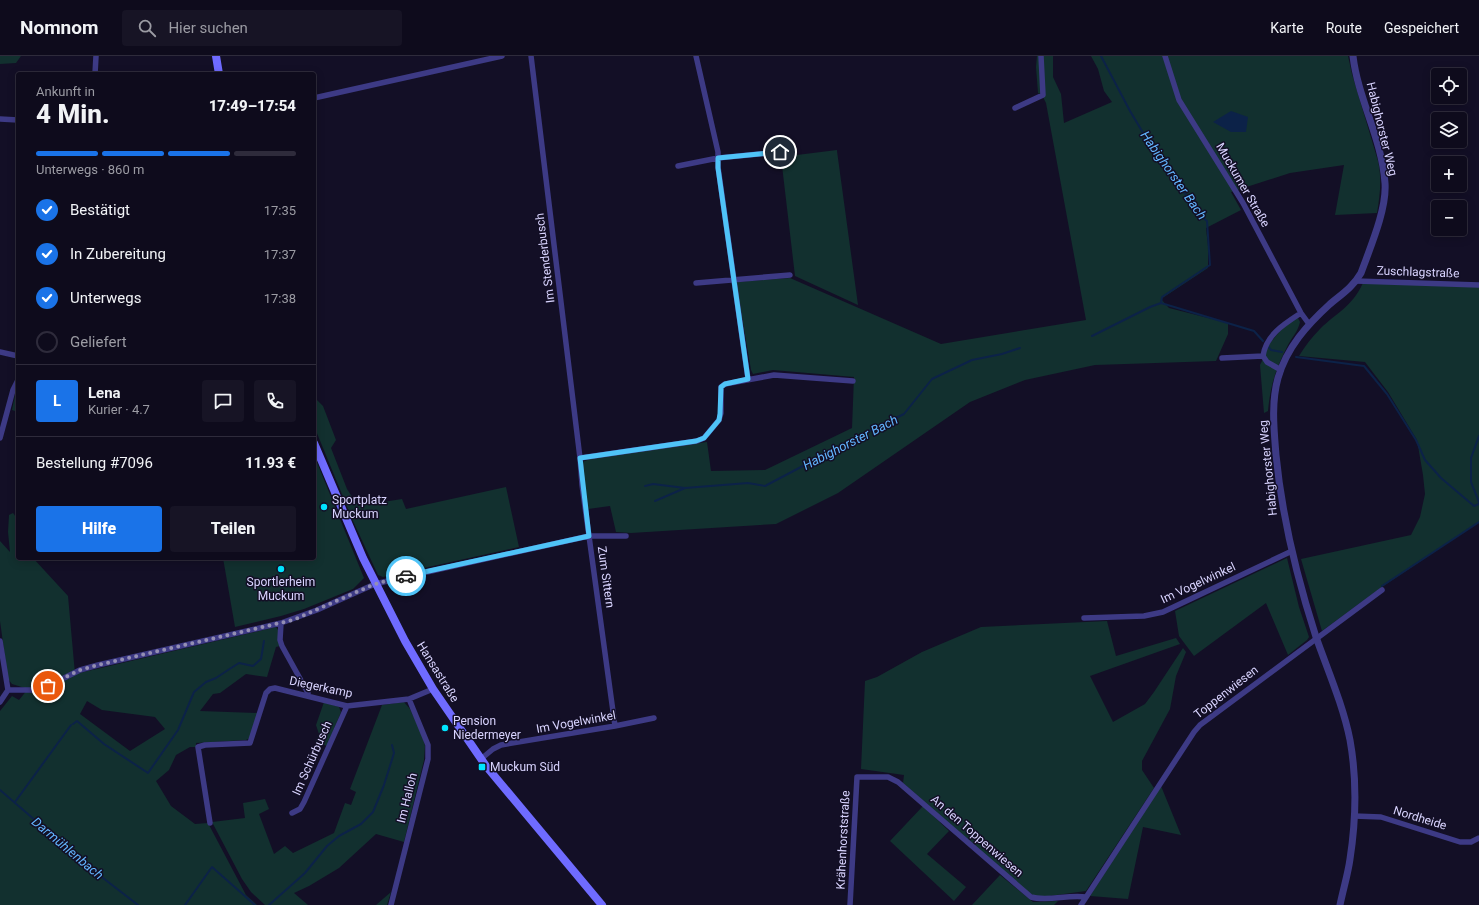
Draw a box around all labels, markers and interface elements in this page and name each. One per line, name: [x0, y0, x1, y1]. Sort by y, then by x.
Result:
search box: [122, 10, 402, 46]
text: Nomnom: [20, 16, 98, 39]
icon: search: [136, 17, 158, 39]
text: Hier suchen: [168, 19, 248, 37]
text: Karte: [1270, 20, 1304, 36]
text: Route: [1326, 20, 1362, 36]
text: Gespeichert: [1384, 20, 1459, 36]
map controls: [1431, 68, 1467, 236]
button: locate: [1431, 68, 1467, 104]
street label: Habighorster Weg: [1364, 81, 1400, 177]
text: Ankunft in: [36, 84, 95, 99]
text: 17:49–17:54: [209, 97, 296, 115]
text: 4 Min.: [36, 99, 110, 129]
button: layers: [1431, 112, 1467, 148]
water label: Habighorster Bach: [1137, 128, 1210, 222]
pin: [763, 135, 797, 169]
street label: Muckumer Straße: [1213, 140, 1273, 230]
icon: home: [769, 141, 791, 163]
button: +: [1431, 156, 1467, 192]
text: Unterwegs · 860 m: [36, 162, 144, 177]
icon: check: [36, 199, 58, 221]
button: −: [1431, 200, 1467, 236]
text: Bestätigt: [70, 201, 130, 219]
text: 17:35: [264, 203, 296, 218]
street label: Im Stenderbusch: [533, 212, 557, 304]
icon: check: [36, 243, 58, 265]
text: In Zubereitung: [70, 245, 166, 263]
text: 17:37: [264, 247, 296, 262]
street label: Zuschlagstraße: [1376, 264, 1460, 280]
icon: check: [36, 287, 58, 309]
text: Unterwegs: [70, 289, 141, 307]
text: 17:38: [264, 291, 296, 306]
text: Geliefert: [70, 333, 127, 351]
button: chat: [202, 380, 244, 422]
button: phone: [254, 380, 296, 422]
text: Lena: [88, 384, 121, 402]
text: L: [53, 392, 61, 410]
text: Kurier · 4.7: [88, 402, 150, 417]
water label: Habighorster Bach: [800, 412, 900, 473]
street label: Habighorster Weg: [1256, 419, 1280, 517]
text: Bestellung #7096: [36, 454, 153, 472]
text: 11.93 €: [245, 454, 296, 472]
place label: Sportplatz Muckum: [332, 493, 387, 521]
marker: Sportplatz Muckum: [319, 502, 329, 512]
button: Hilfe: [36, 506, 162, 552]
button: Teilen: [170, 506, 296, 552]
street label: Zum Sittern: [595, 545, 617, 609]
courier: [386, 556, 426, 596]
street label: Im Vogelwinkel: [1158, 560, 1238, 606]
marker: Sportlerheim Muckum: [276, 564, 286, 574]
icon: car: [395, 565, 417, 587]
place label: Sportlerheim Muckum: [247, 575, 315, 603]
street label: Hansastraße: [414, 639, 462, 705]
street label: Toppenwiesen: [1191, 663, 1261, 721]
pin: [31, 669, 65, 703]
street label: Diegerkamp: [288, 673, 354, 701]
icon: bag: [37, 675, 59, 697]
street label: Im Vogelwinkel: [535, 708, 617, 736]
place label: Pension Niedermeyer: [453, 714, 521, 742]
street label: Im Schürbusch: [289, 719, 335, 797]
marker: Pension Niedermeyer: [440, 723, 450, 733]
place label: Muckum Süd: [490, 760, 560, 774]
marker: Muckum Süd: [477, 762, 487, 772]
street label: Im Halloh: [394, 771, 420, 825]
street label: Krähenhorststraße: [833, 790, 853, 890]
street label: An den Toppenwiesen: [928, 792, 1026, 880]
street label: Nordheide: [1392, 803, 1448, 833]
water label: Darmühlenbach: [29, 814, 106, 883]

